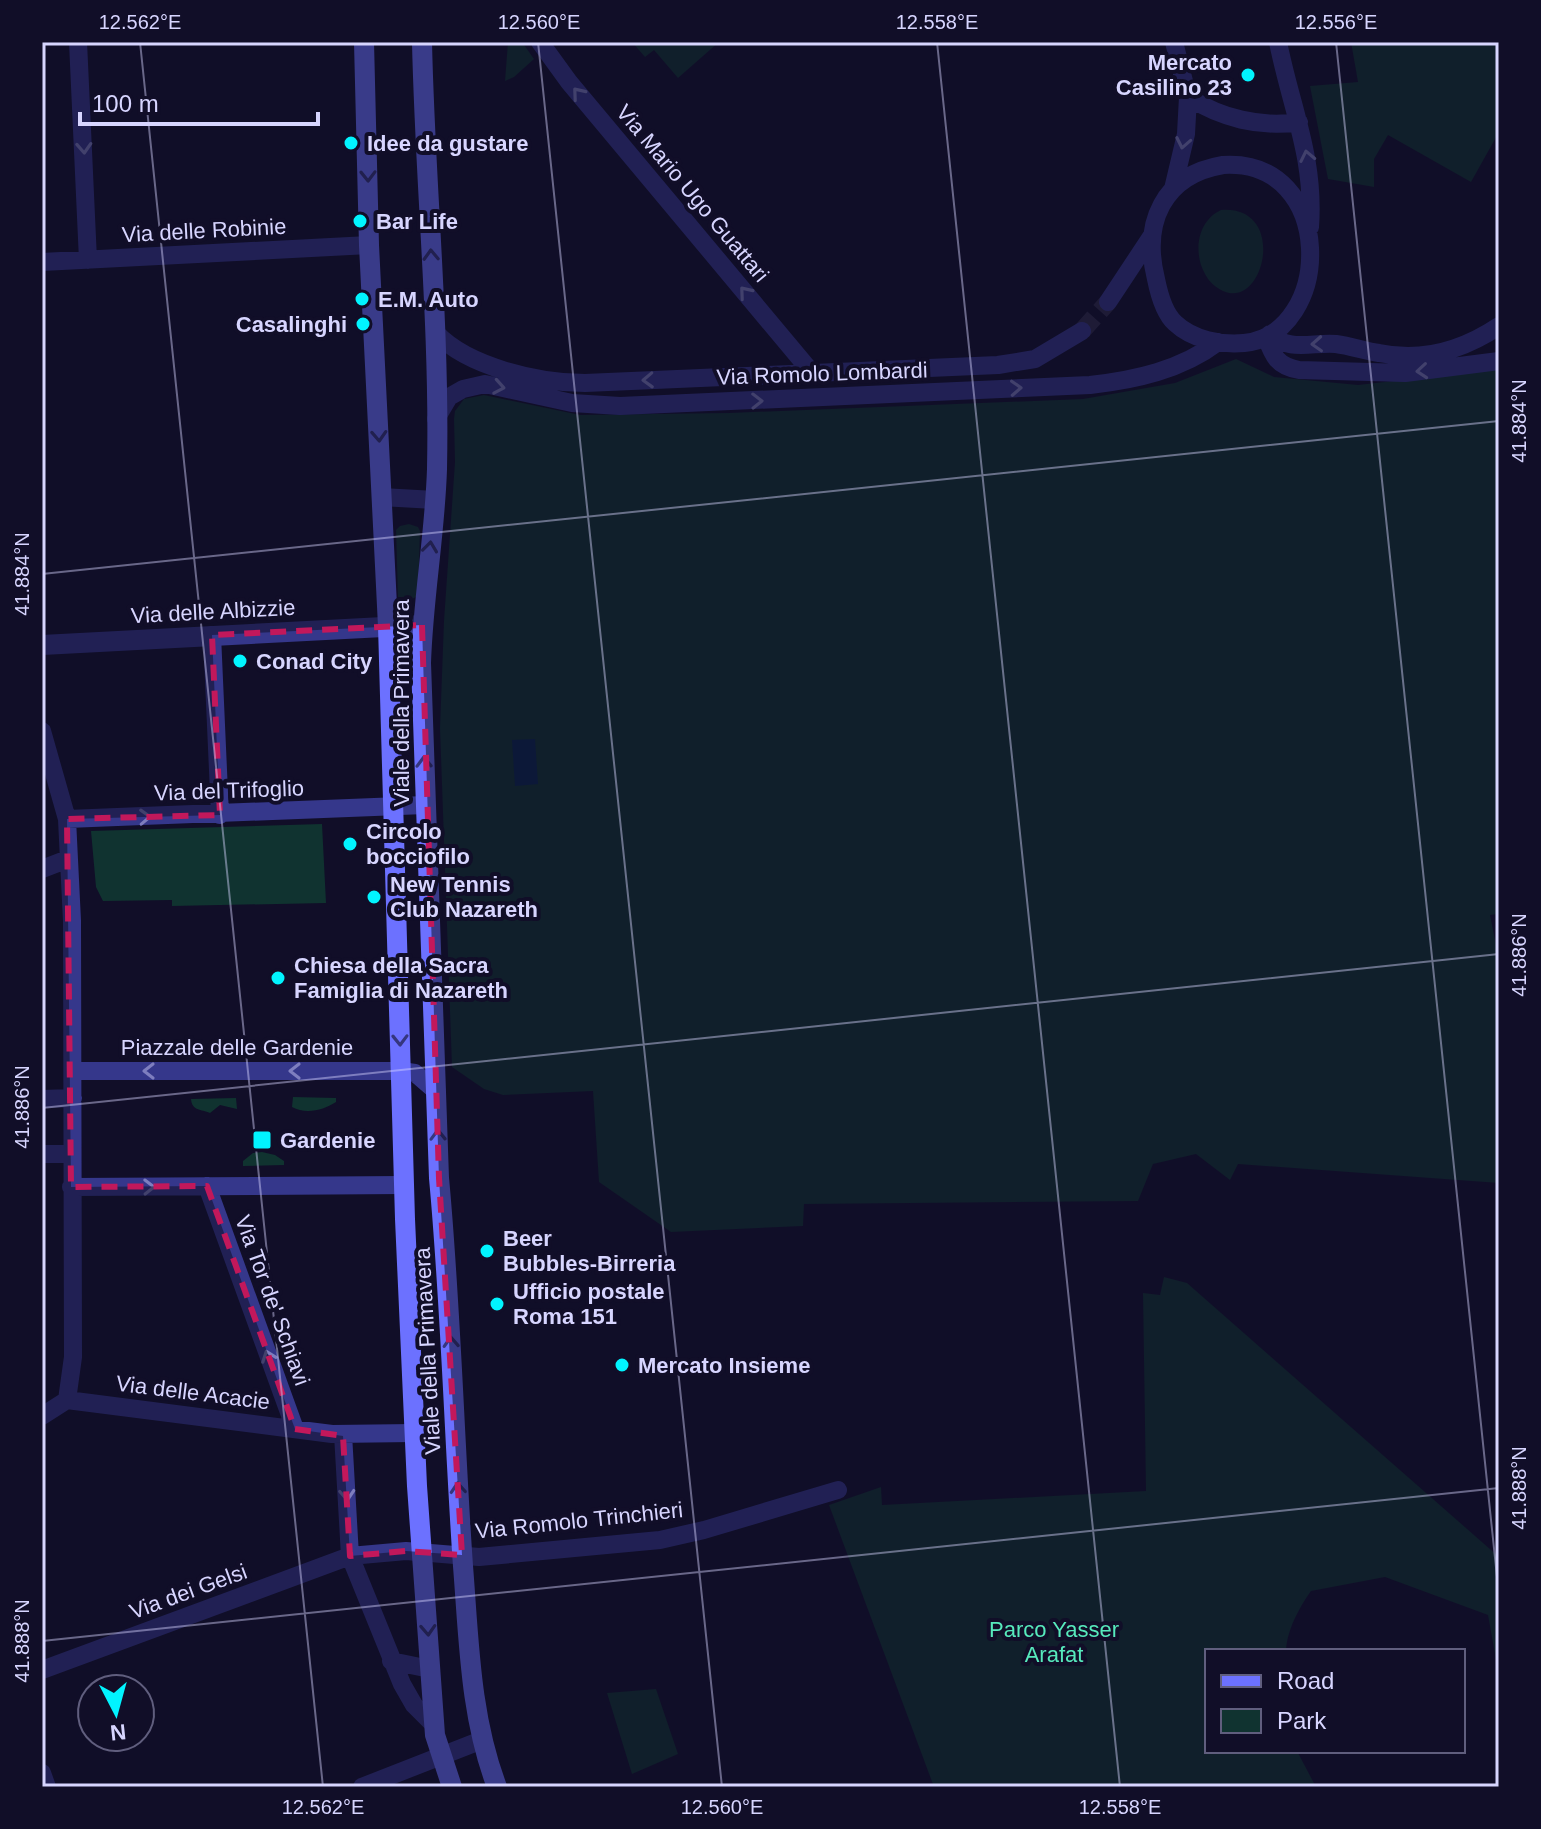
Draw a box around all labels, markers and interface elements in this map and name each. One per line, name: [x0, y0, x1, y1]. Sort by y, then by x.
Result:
text: 12.562°E: [99, 11, 181, 33]
text: 12.560°E: [498, 11, 580, 33]
text: 12.558°E: [896, 11, 978, 33]
text: 12.556°E: [1295, 11, 1377, 33]
place label: Mercato Casilino 23: [1116, 50, 1232, 100]
marker: Mercato Casilino 23: [1239, 66, 1257, 84]
scale bar: [80, 76, 318, 126]
one-way arrow: [573, 88, 588, 102]
text: 100 m: [92, 90, 159, 117]
street label: Via Mario Ugo Guattari: [611, 100, 774, 287]
place label: Idee da gustare: [367, 131, 528, 156]
marker: Idee da gustare: [342, 134, 360, 152]
one-way arrow: [1176, 137, 1193, 150]
one-way arrow: [75, 142, 92, 155]
one-way arrow: [1299, 149, 1316, 163]
one-way arrow: [359, 170, 376, 183]
place label: Bar Life: [376, 209, 458, 234]
marker: Bar Life: [351, 212, 369, 230]
street label: Via delle Robinie: [121, 214, 287, 247]
one-way arrow: [423, 248, 440, 261]
place label: E.M. Auto: [378, 287, 479, 312]
one-way arrow: [740, 287, 755, 302]
marker: E.M. Auto: [353, 290, 371, 308]
place label: Casalinghi: [236, 312, 347, 337]
marker: Casalinghi: [354, 315, 372, 333]
one-way arrow: [1310, 336, 1323, 353]
street label: Via Romolo Lombardi: [716, 357, 928, 390]
one-way arrow: [1415, 362, 1428, 379]
one-way arrow: [641, 372, 654, 389]
one-way arrow: [492, 377, 505, 394]
text: 41.884°N: [1508, 379, 1530, 463]
one-way arrow: [1010, 380, 1023, 397]
one-way arrow: [751, 392, 764, 409]
one-way arrow: [370, 430, 387, 443]
text: 41.884°N: [11, 532, 33, 616]
one-way arrow: [421, 540, 438, 554]
street label: Via delle Albizzie: [130, 595, 296, 628]
street label: Viale della Primavera: [389, 599, 414, 807]
place label: Conad City: [256, 649, 373, 674]
marker: Conad City: [231, 652, 249, 670]
one-way arrow: [415, 755, 432, 768]
street label: Via del Trifoglio: [154, 775, 304, 806]
one-way arrow: [139, 809, 152, 826]
place label: Circolo bocciofilo: [366, 819, 470, 869]
marker: Circolo bocciofilo: [341, 835, 359, 853]
place label: New Tennis Club Nazareth: [390, 872, 538, 922]
marker: New Tennis Club Nazareth: [365, 888, 383, 906]
text: 41.886°N: [1508, 913, 1530, 997]
place label: Chiesa della Sacra Famiglia di Nazareth: [294, 953, 508, 1003]
marker: Chiesa della Sacra Famiglia di Nazareth: [269, 969, 287, 987]
one-way arrow: [392, 1034, 409, 1047]
street label: Piazzale delle Gardenie: [121, 1035, 353, 1060]
one-way arrow: [142, 1062, 155, 1079]
one-way arrow: [288, 1062, 301, 1080]
text: 41.886°N: [11, 1065, 33, 1149]
place label: Gardenie: [280, 1128, 375, 1153]
one-way arrow: [429, 1128, 446, 1141]
marker: Gardenie: [251, 1129, 273, 1151]
one-way arrow: [143, 1178, 156, 1196]
street label: Via Tor de' Schiavi: [230, 1212, 315, 1389]
place label: Beer Bubbles-Birreria: [503, 1226, 676, 1276]
marker: Beer Bubbles-Birreria: [478, 1242, 496, 1260]
street label: Viale della Primavera: [410, 1246, 445, 1455]
place label: Ufficio postale Roma 151: [513, 1279, 665, 1329]
marker: Ufficio postale Roma 151: [488, 1295, 506, 1313]
one-way arrow: [442, 1335, 459, 1348]
one-way arrow: [261, 1349, 278, 1363]
place label: Mercato Insieme: [638, 1353, 810, 1378]
marker: Mercato Insieme: [613, 1356, 631, 1374]
street label: Via delle Acacie: [115, 1371, 271, 1414]
text: 41.888°N: [1508, 1446, 1530, 1530]
one-way arrow: [449, 1481, 466, 1494]
one-way arrow: [338, 1489, 355, 1502]
street label: Via Romolo Trinchieri: [474, 1497, 684, 1544]
street label: Via dei Gelsi: [126, 1559, 250, 1624]
text: 41.888°N: [11, 1599, 33, 1683]
park label: Parco Yasser Arafat: [989, 1617, 1119, 1667]
one-way arrow: [419, 1624, 436, 1637]
legend: [1205, 1649, 1465, 1753]
text: Road: [1277, 1667, 1334, 1694]
north arrow: [76, 1673, 156, 1753]
text: Park: [1277, 1707, 1327, 1734]
text: N: [109, 1719, 127, 1746]
text: 12.562°E: [282, 1796, 364, 1818]
text: 12.560°E: [681, 1796, 763, 1818]
text: 12.558°E: [1079, 1796, 1161, 1818]

